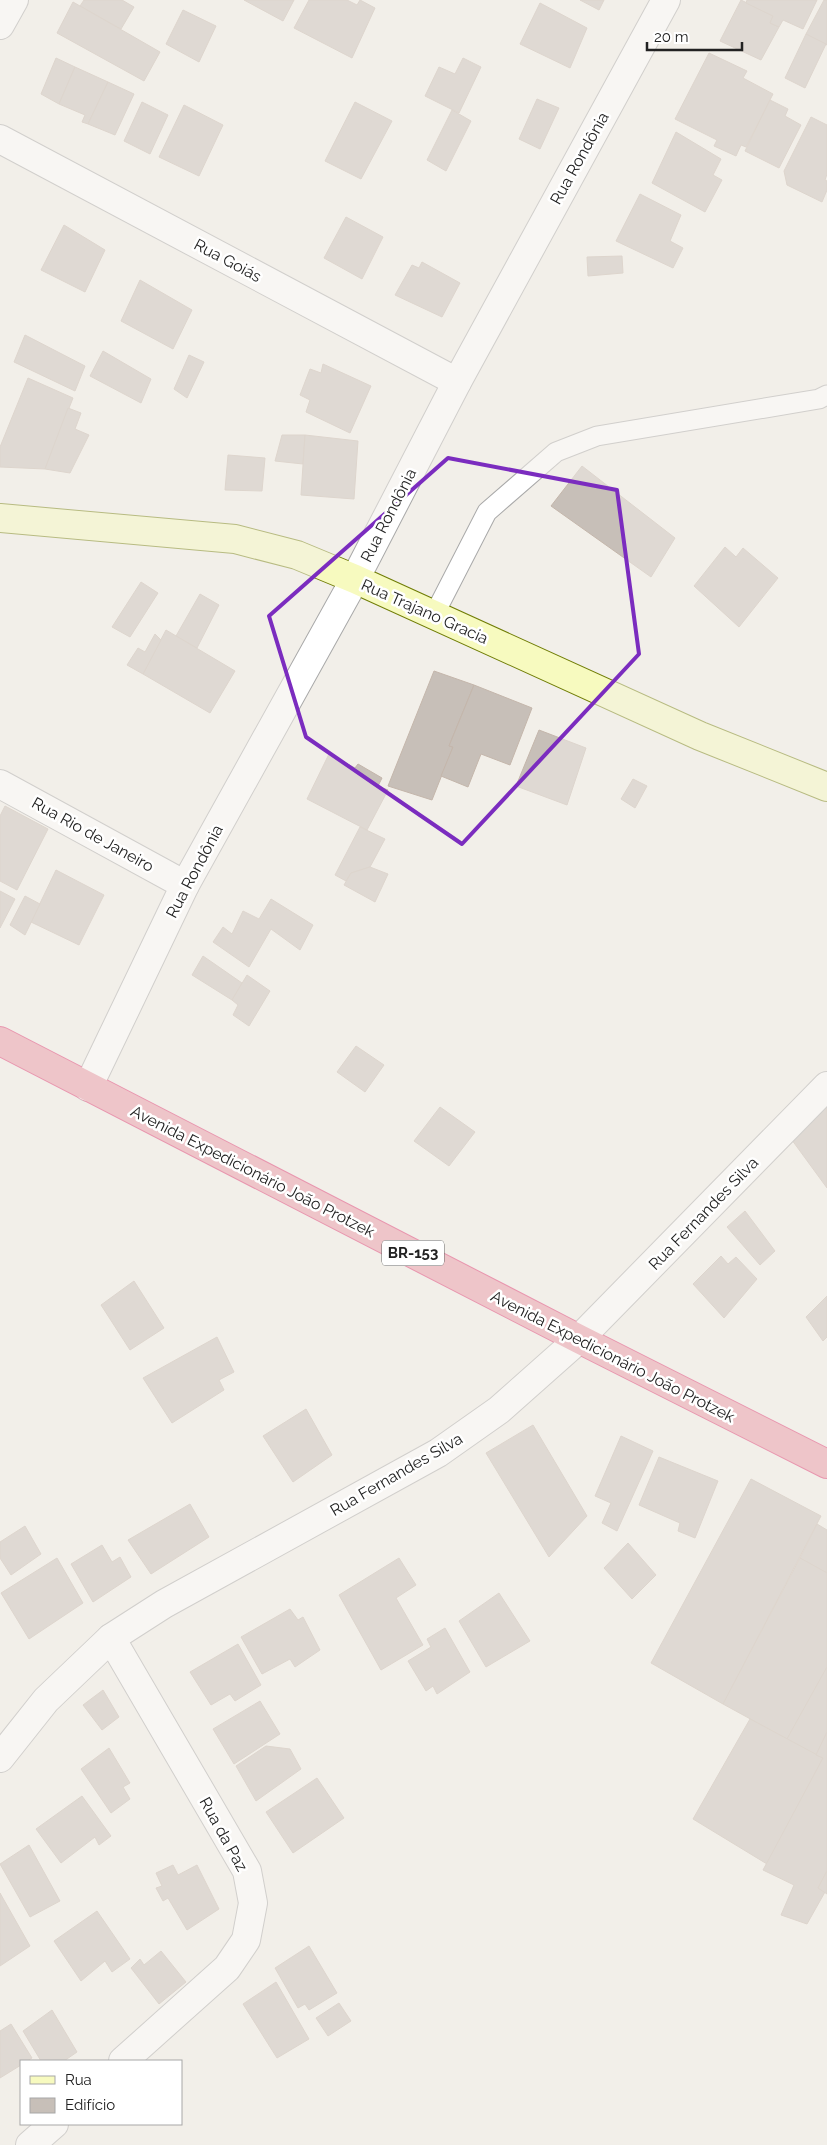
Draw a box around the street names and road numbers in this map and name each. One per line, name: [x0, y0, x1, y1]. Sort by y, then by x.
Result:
street label: Rua Rondônia: [546, 109, 613, 208]
street label: Rua Goiás: [191, 235, 265, 286]
street label: Rua Rondônia: [357, 465, 420, 565]
street label: Rua Trajano Gracia: [358, 575, 491, 648]
street label: Rua Rio de Janeiro: [28, 793, 157, 876]
street label: Rua Rondônia: [162, 821, 227, 921]
street label: Avenida Expedicionário João Protzek: [128, 1101, 378, 1242]
street label: Rua Fernandes Silva: [645, 1153, 762, 1274]
road number: BR-153: [382, 1240, 444, 1266]
street label: Avenida Expedicionário João Protzek: [488, 1286, 738, 1427]
street label: Rua Fernandes Silva: [327, 1429, 466, 1520]
street label: Rua da Paz: [195, 1794, 252, 1875]

